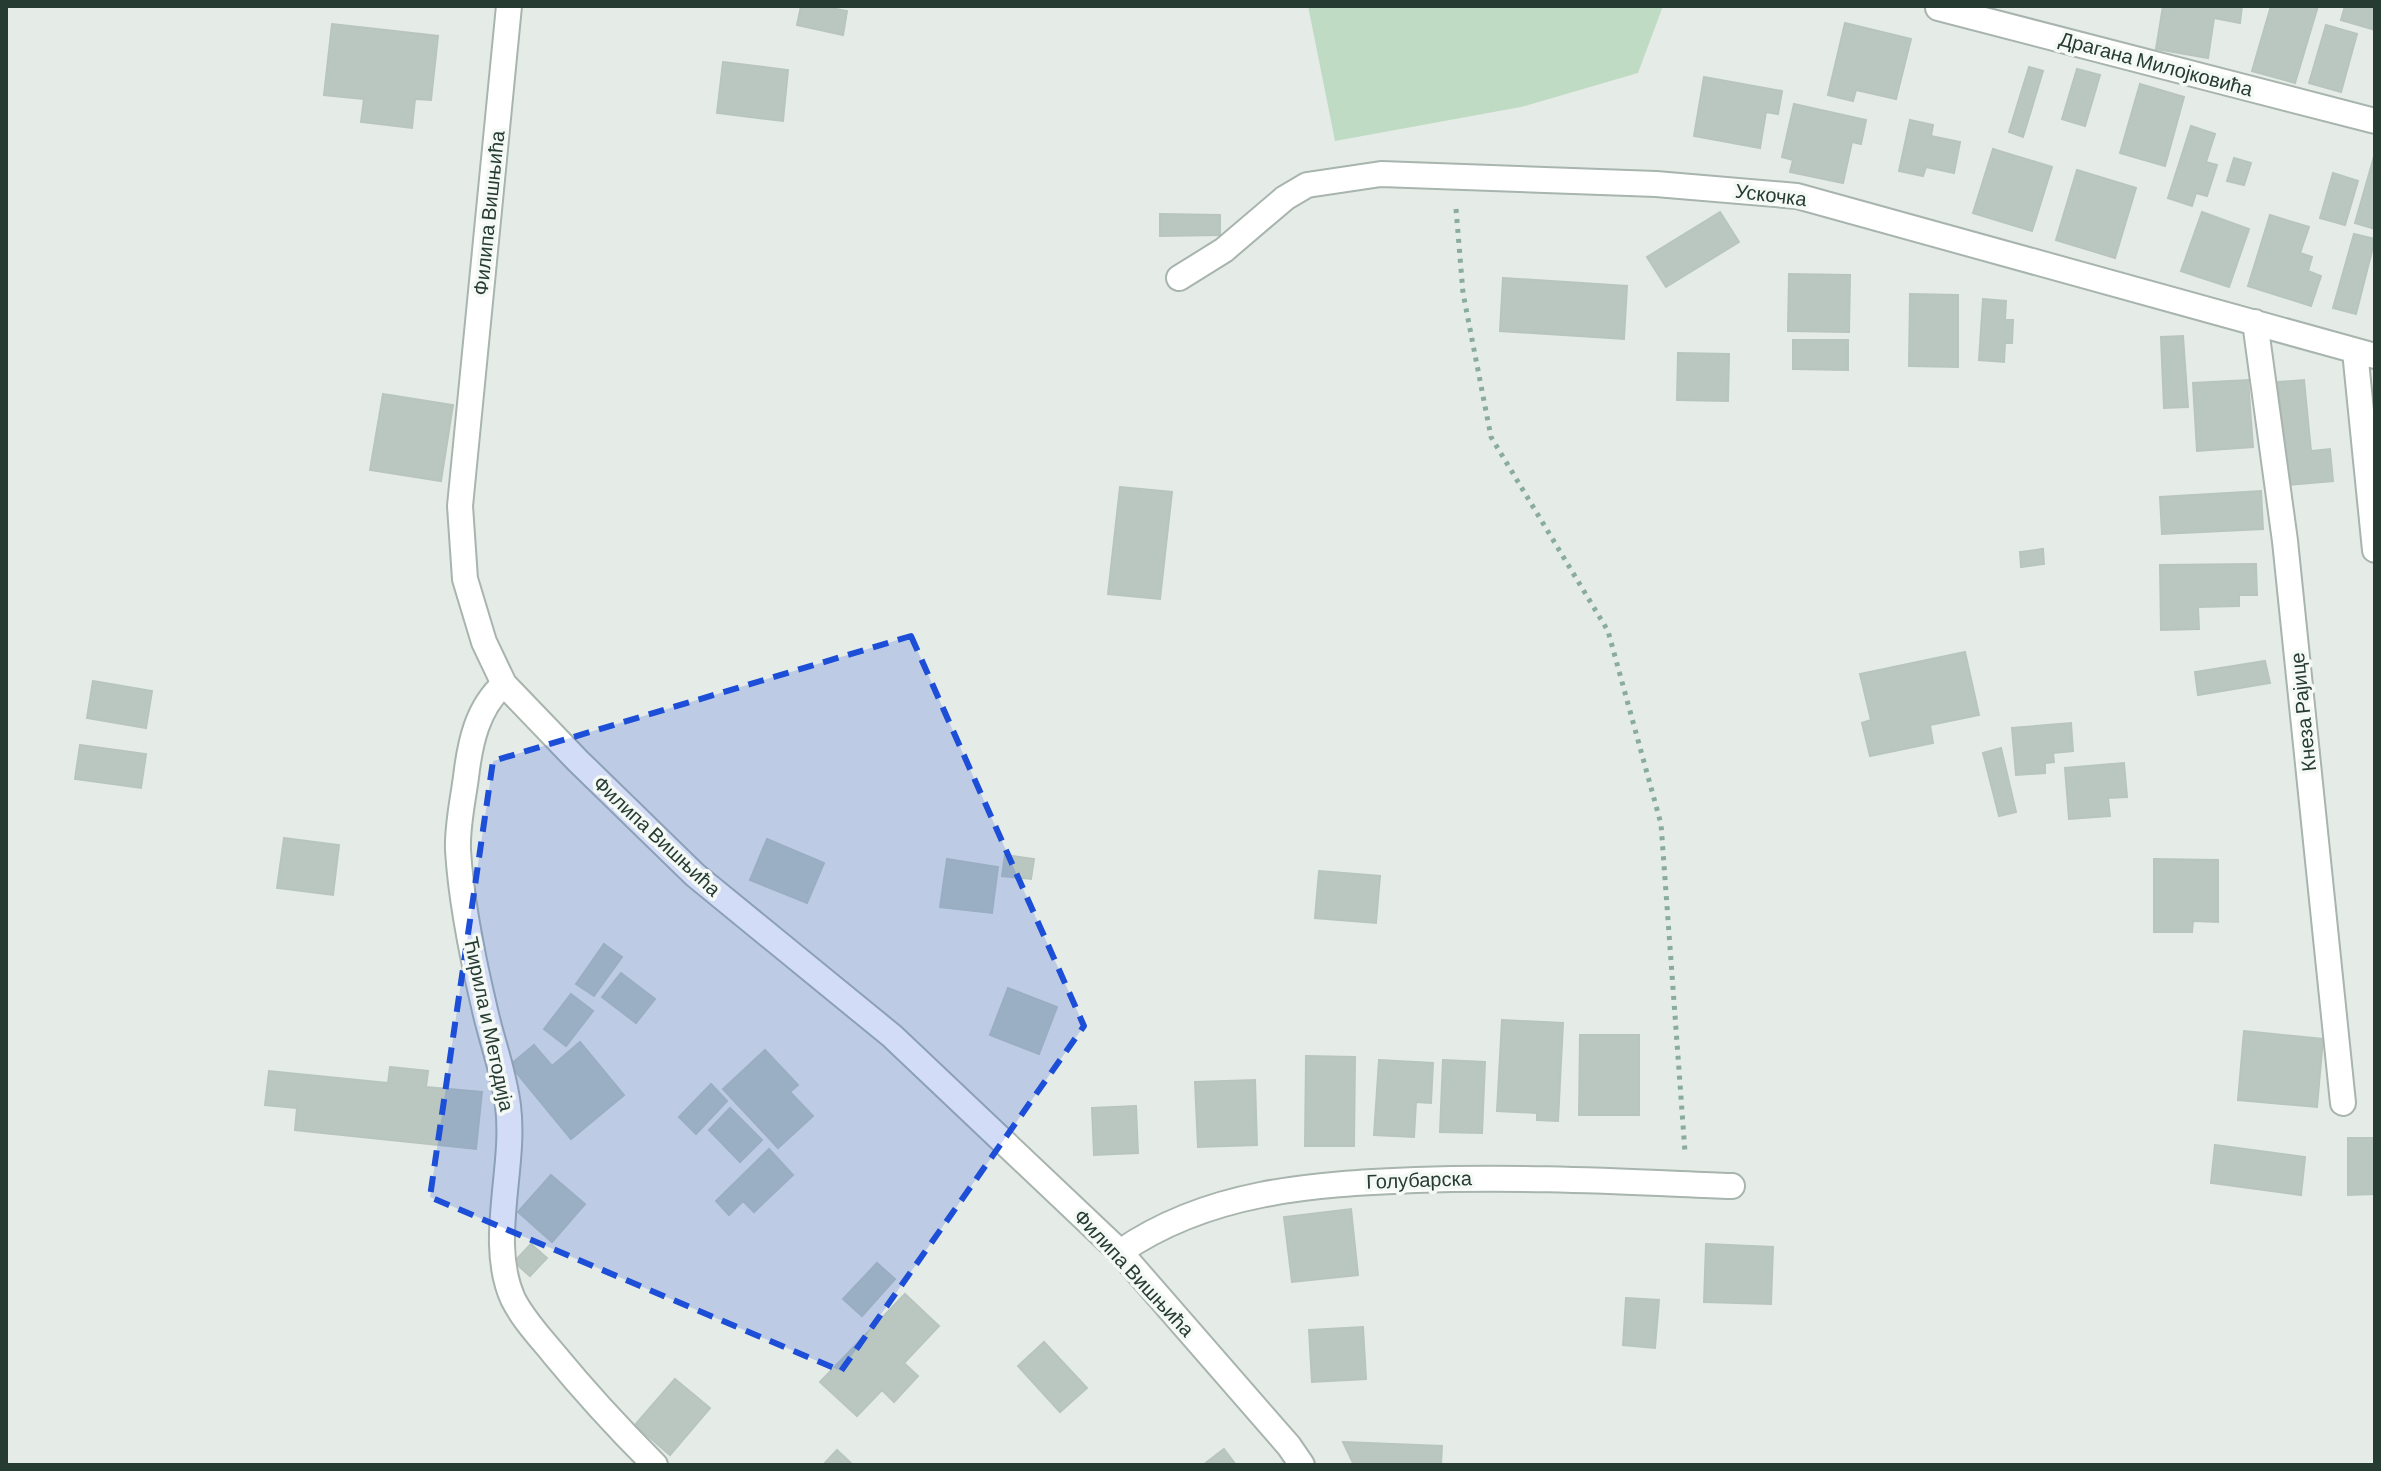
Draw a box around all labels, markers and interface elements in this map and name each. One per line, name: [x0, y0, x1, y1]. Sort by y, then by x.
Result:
street label: Драгана Милојковића: [2057, 26, 2256, 101]
street label: Филипа Вишњића: [467, 129, 509, 296]
street label: Ускочка: [1734, 178, 1809, 210]
street label: Кнеза Рајице: [2284, 651, 2320, 773]
street label: Филипа Вишњића: [589, 770, 727, 901]
street label: Ћирила и Методија: [460, 934, 520, 1114]
street label: Голубарска: [1366, 1165, 1473, 1193]
street label: Филипа Вишњића: [1070, 1204, 1201, 1342]

